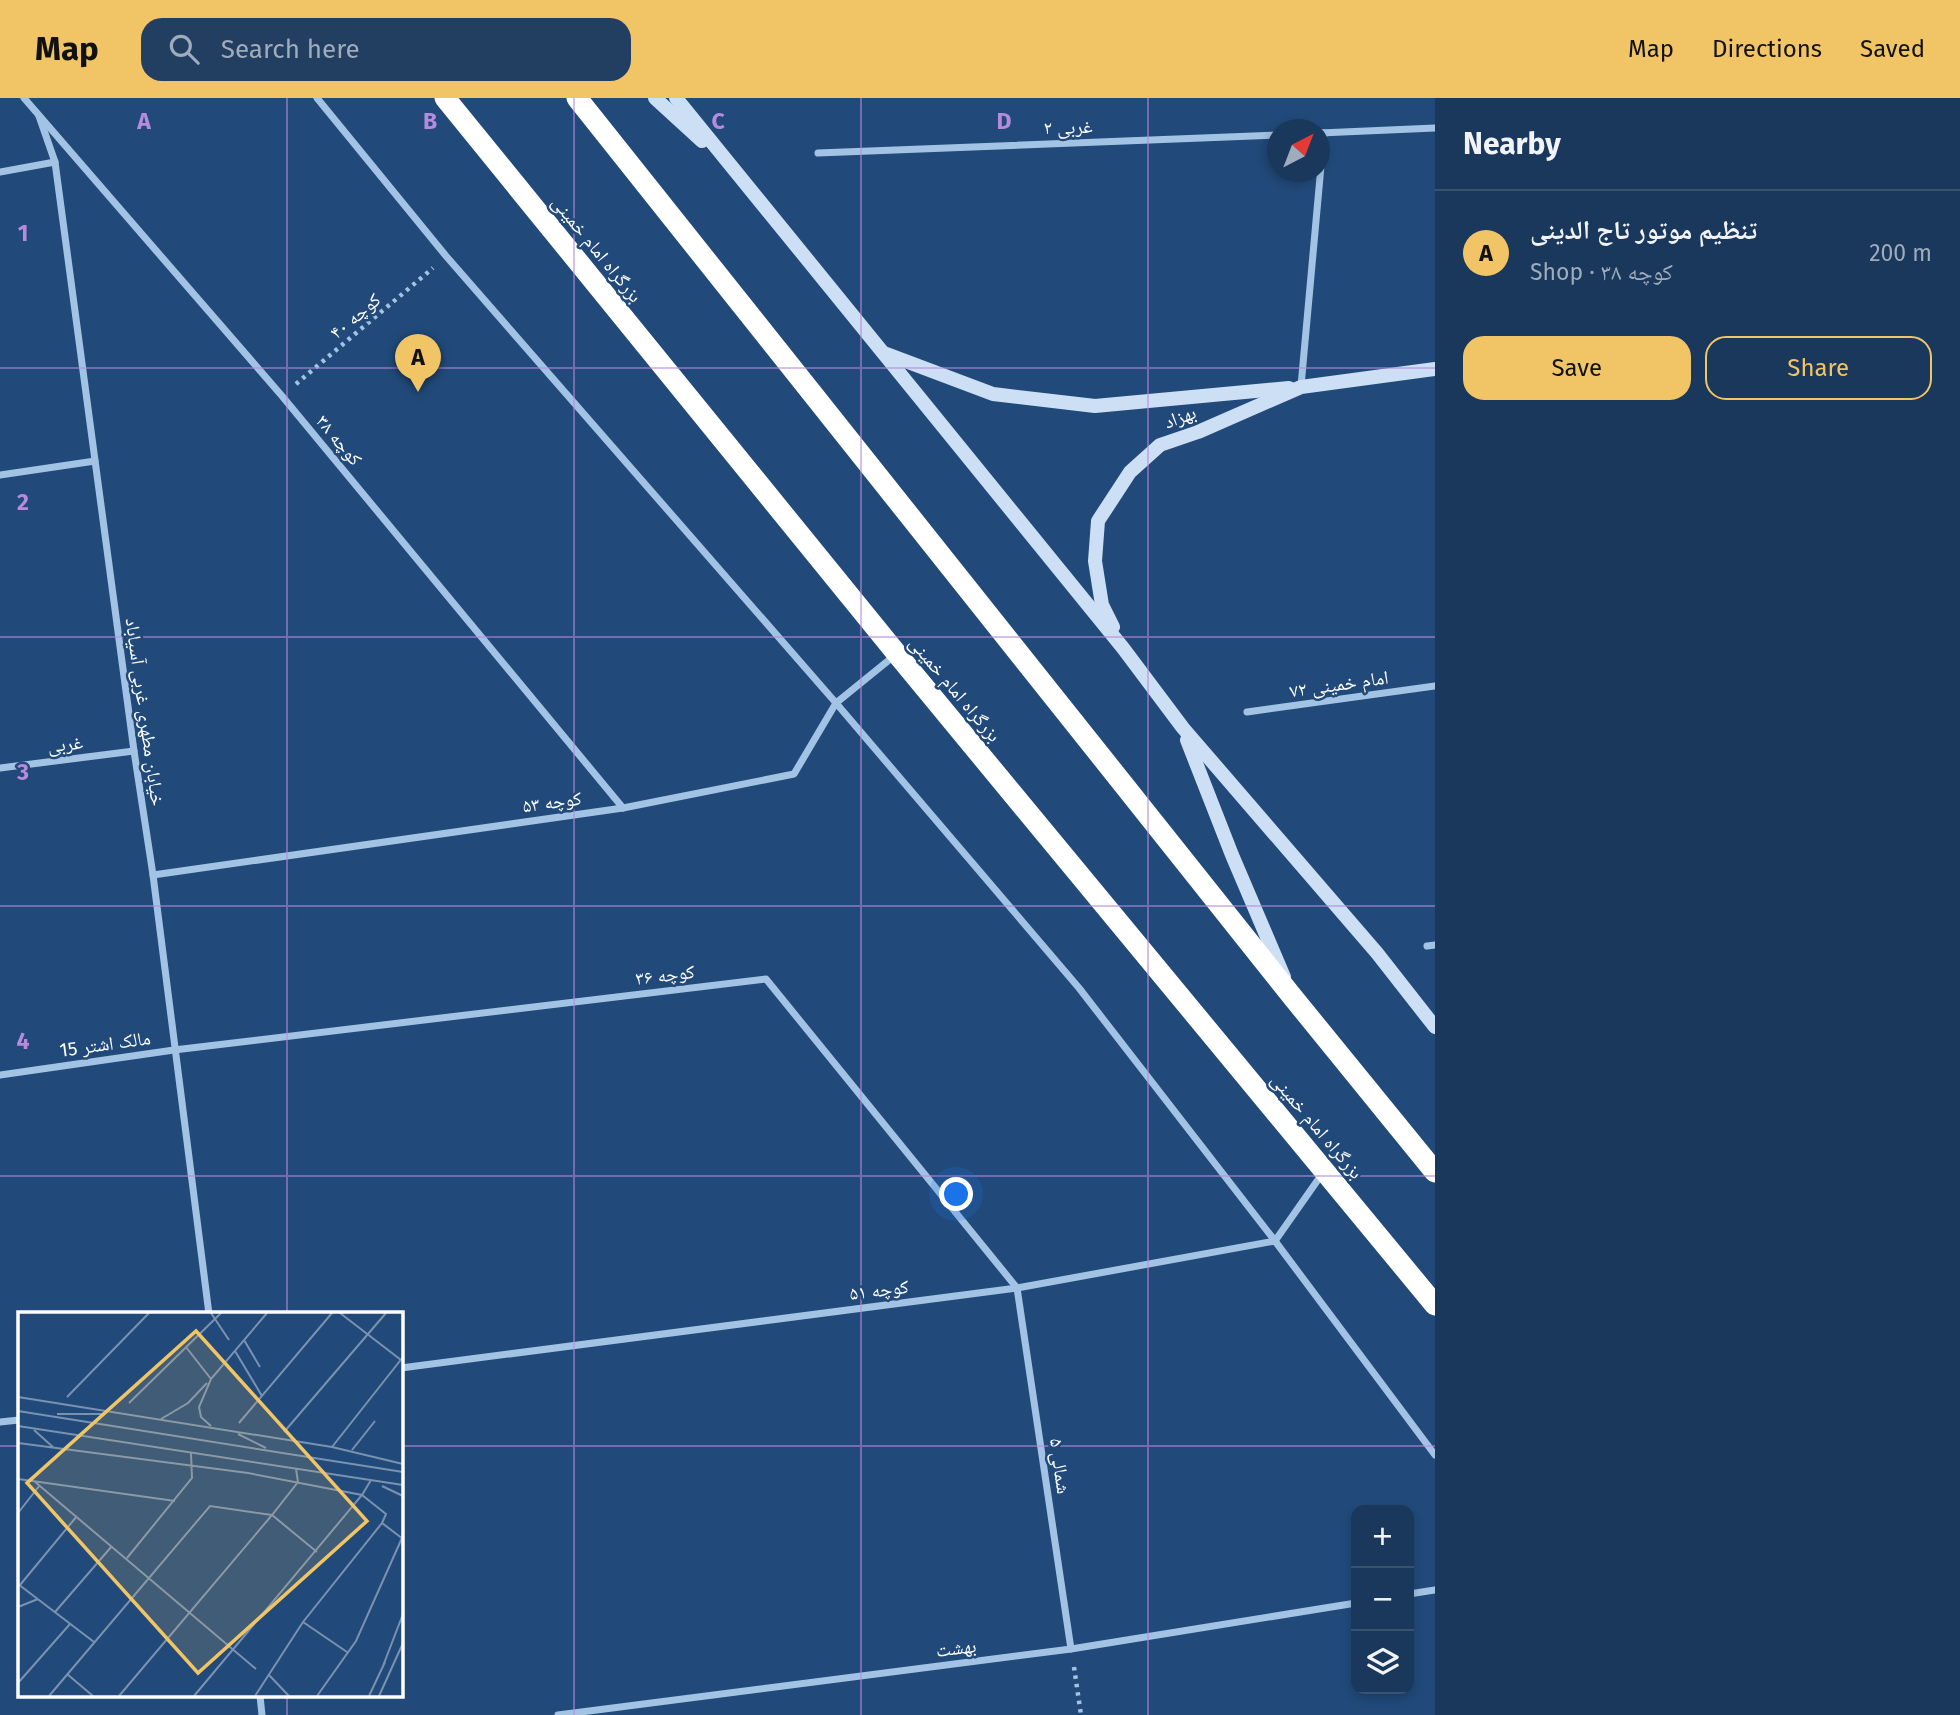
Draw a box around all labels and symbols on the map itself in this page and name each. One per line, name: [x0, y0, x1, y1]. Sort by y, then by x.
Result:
text: A: [136, 107, 151, 135]
text: B: [423, 107, 437, 135]
text: C: [711, 107, 725, 135]
text: D: [997, 107, 1012, 135]
street label: غربی ۲: [1043, 115, 1093, 139]
north arrow: [1267, 119, 1330, 182]
street label: بزرگراه امام خمینی: [545, 191, 647, 308]
text: 1: [18, 219, 28, 247]
street label: کوچه ۴۰: [325, 288, 385, 344]
pin: A: [395, 334, 441, 392]
street label: بهزاد: [1161, 401, 1199, 433]
street label: کوچه ۳۸: [311, 410, 367, 470]
text: 2: [17, 488, 29, 516]
street label: خیابان مطهری غربی آسیاباد: [120, 617, 170, 807]
street label: بزرگراه امام خمینی: [903, 632, 1006, 748]
street label: امام خمینی ۷۲: [1288, 666, 1390, 704]
street label: غربی: [46, 730, 84, 758]
text: 3: [16, 758, 29, 786]
street label: کوچه ۵۳: [521, 786, 583, 818]
street label: کوچه ۳۶: [634, 960, 696, 990]
street label: مالک اشتر 15: [58, 1026, 152, 1062]
text: 4: [17, 1027, 30, 1055]
street label: بزرگراه امام خمینی: [1265, 1069, 1368, 1185]
your location: [939, 1177, 973, 1211]
street label: کوچه ۵۱: [848, 1275, 910, 1305]
inset map: [18, 1312, 402, 1698]
street label: ۵ شمالی: [1045, 1437, 1075, 1495]
street label: بهشت: [934, 1634, 978, 1662]

